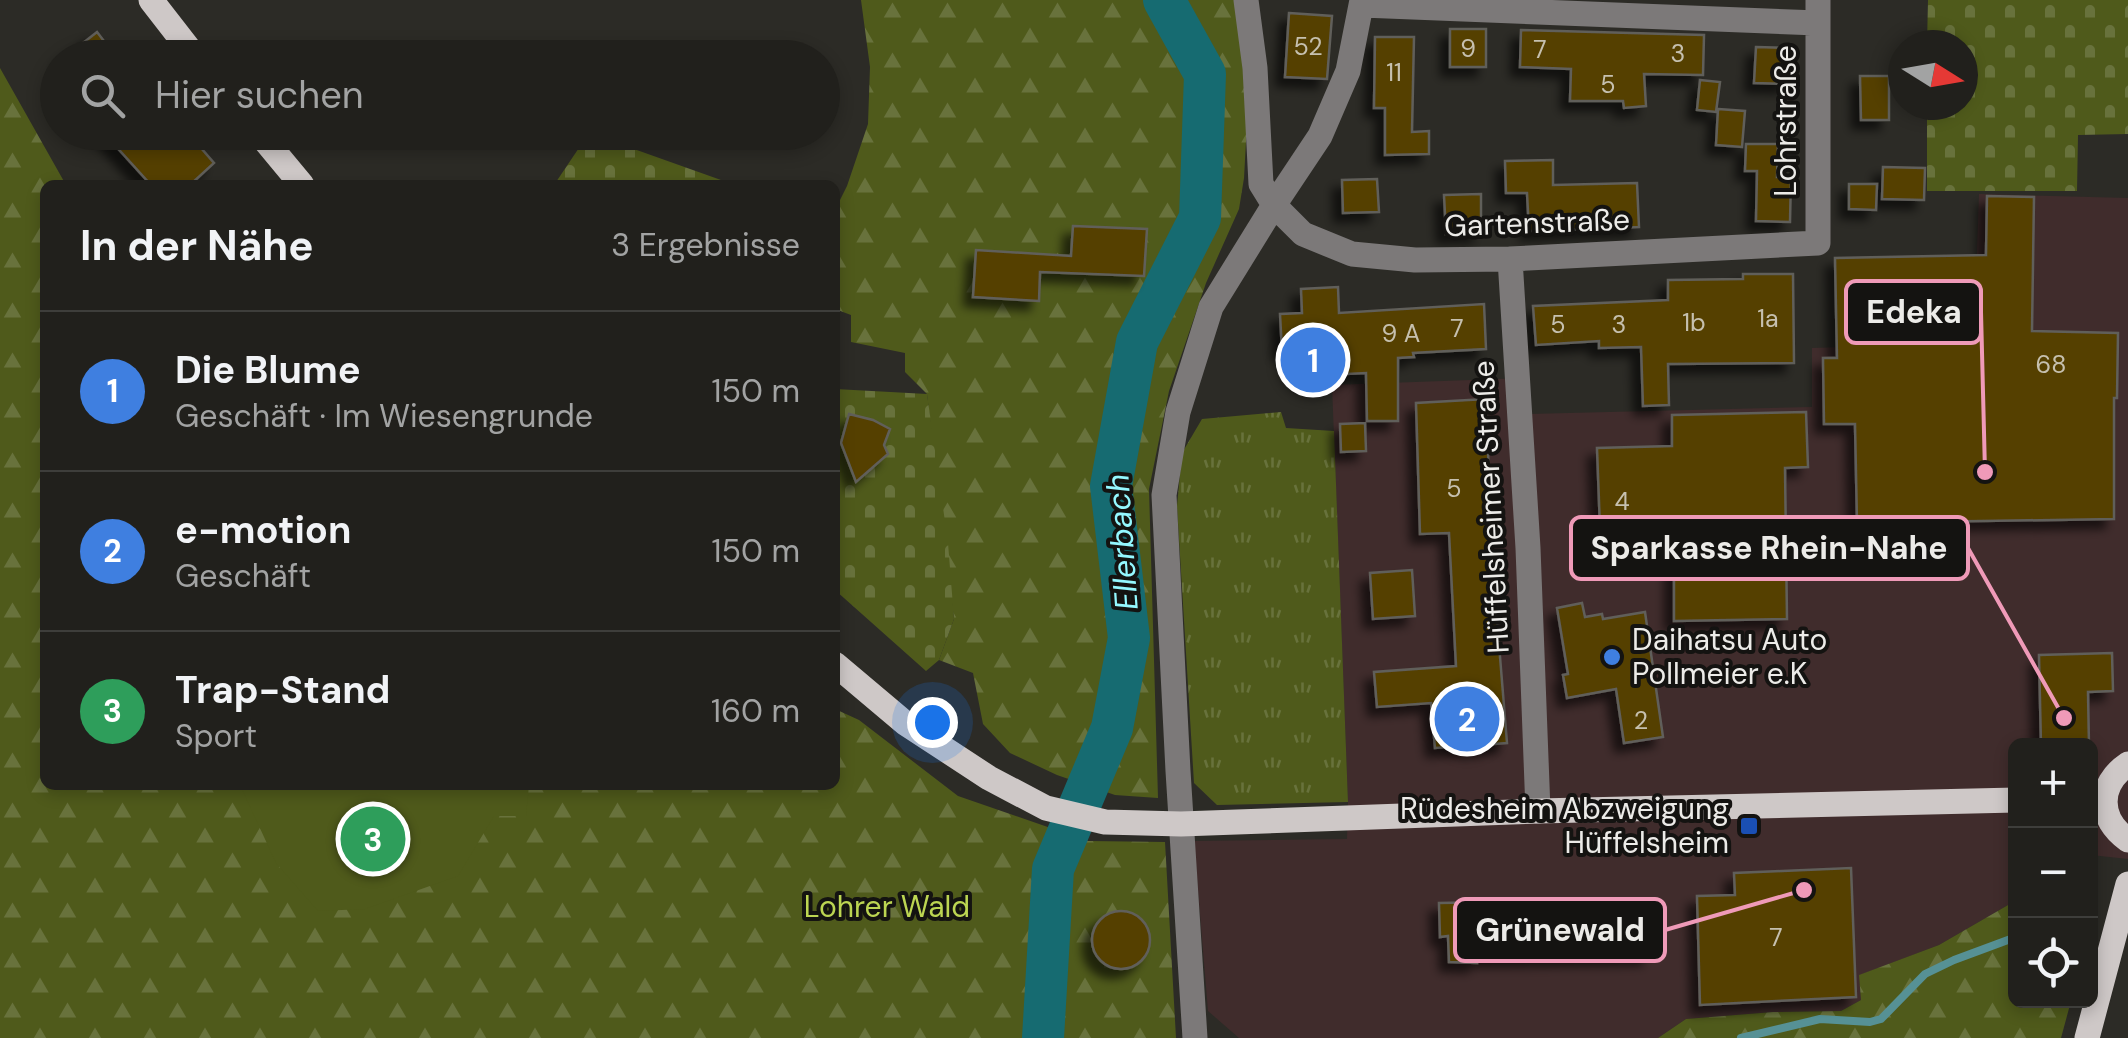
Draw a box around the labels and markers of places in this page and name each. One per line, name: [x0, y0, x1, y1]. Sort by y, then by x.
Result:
callout: Edeka: [1846, 281, 1981, 343]
pin: 1: [1280, 322, 1346, 398]
callout: Sparkasse Rhein-Nahe: [1571, 517, 1968, 579]
place label: Daihatsu Auto Pollmeier e.K: [1632, 620, 1827, 693]
marker: Daihatsu Auto Pollmeier e.K: [1601, 646, 1623, 668]
pin: 2: [1434, 682, 1500, 756]
place label: Rüdesheim Abzweigung Hüffelsheim: [1400, 789, 1729, 862]
pin: 3: [340, 802, 406, 876]
marker: Rüdesheim Abzweigung Hüffelsheim: [1738, 815, 1760, 837]
callout: Grünewald: [1455, 899, 1665, 961]

